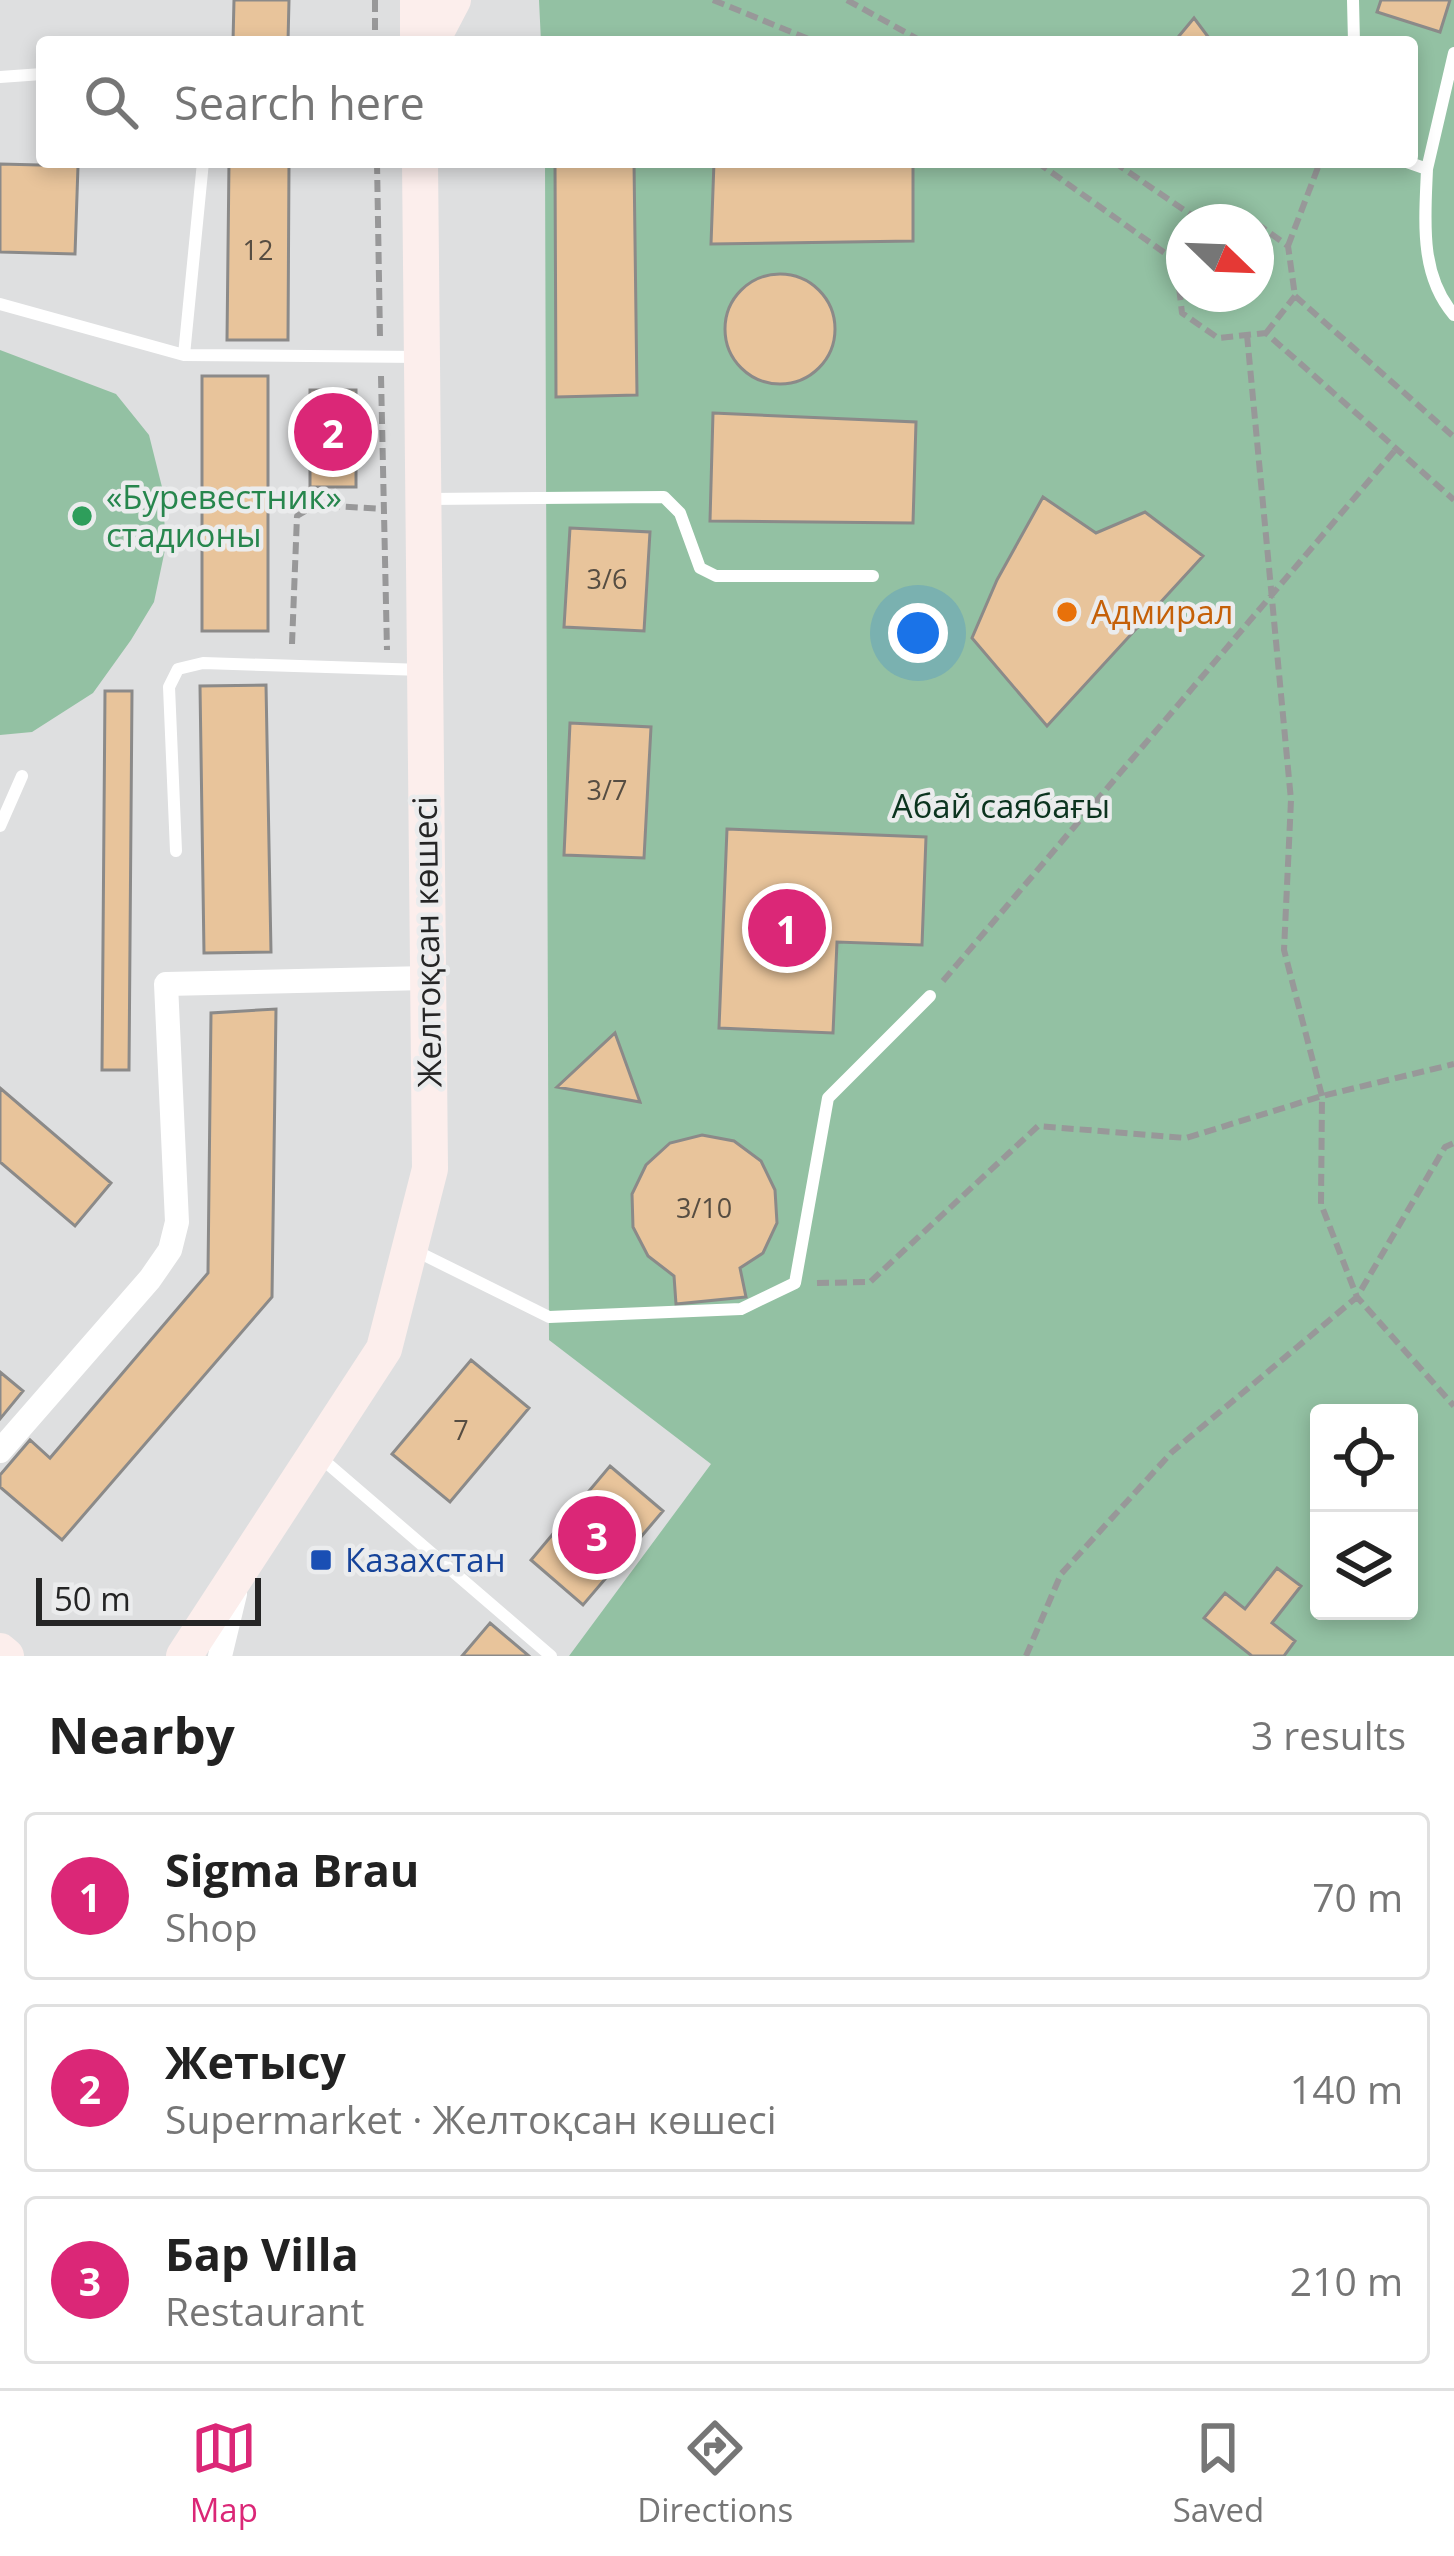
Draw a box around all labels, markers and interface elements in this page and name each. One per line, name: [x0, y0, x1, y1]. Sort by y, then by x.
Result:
search box: [36, 36, 1418, 168]
icon: search: [78, 69, 144, 135]
text: Search here: [174, 72, 425, 133]
north arrow: [1166, 204, 1274, 312]
house number: 12: [243, 231, 273, 268]
pin: 2: [294, 387, 372, 477]
place label: «Буревестник» стадионы: [106, 474, 342, 557]
marker: «Буревестник» стадионы: [69, 503, 95, 529]
house number: 3/6: [587, 560, 627, 597]
place label: Адмирал: [1091, 589, 1233, 634]
marker: Адмирал: [1054, 599, 1080, 625]
your location: [888, 603, 948, 663]
house number: 3/7: [587, 771, 627, 808]
park label: Абай саябағы: [892, 783, 1110, 828]
street label: Желтоқсан көшесі: [401, 796, 452, 1088]
pin: 1: [748, 883, 826, 973]
house number: 3/10: [676, 1189, 732, 1226]
map controls: [1310, 1404, 1418, 1620]
button: locate: [1310, 1404, 1418, 1512]
house number: 7: [453, 1411, 469, 1448]
pin: 3: [558, 1490, 636, 1580]
button: layers: [1310, 1512, 1418, 1620]
place label: Казахстан: [345, 1537, 506, 1582]
marker: Казахстан: [308, 1547, 334, 1573]
scale bar: [36, 1572, 261, 1625]
text: 50 m: [54, 1576, 131, 1621]
text: Nearby: [48, 1699, 235, 1769]
text: 3 results: [1251, 1708, 1406, 1761]
text: Sigma Brau: [165, 1839, 419, 1900]
text: 1: [79, 1870, 101, 1923]
text: 70 m: [1312, 1870, 1403, 1923]
text: Shop: [165, 1900, 258, 1953]
text: Жетысу: [165, 2031, 346, 2092]
text: 2: [79, 2062, 101, 2115]
text: 140 m: [1290, 2062, 1403, 2115]
text: Supermarket · Желтоқсан көшесі: [165, 2092, 777, 2145]
text: Бар Villa: [165, 2223, 359, 2284]
text: 3: [79, 2254, 101, 2307]
text: 210 m: [1290, 2254, 1403, 2307]
text: Restaurant: [165, 2284, 364, 2337]
tab: Map: [190, 2415, 258, 2532]
tab: Directions: [637, 2415, 793, 2532]
tab: Saved: [1173, 2415, 1264, 2532]

